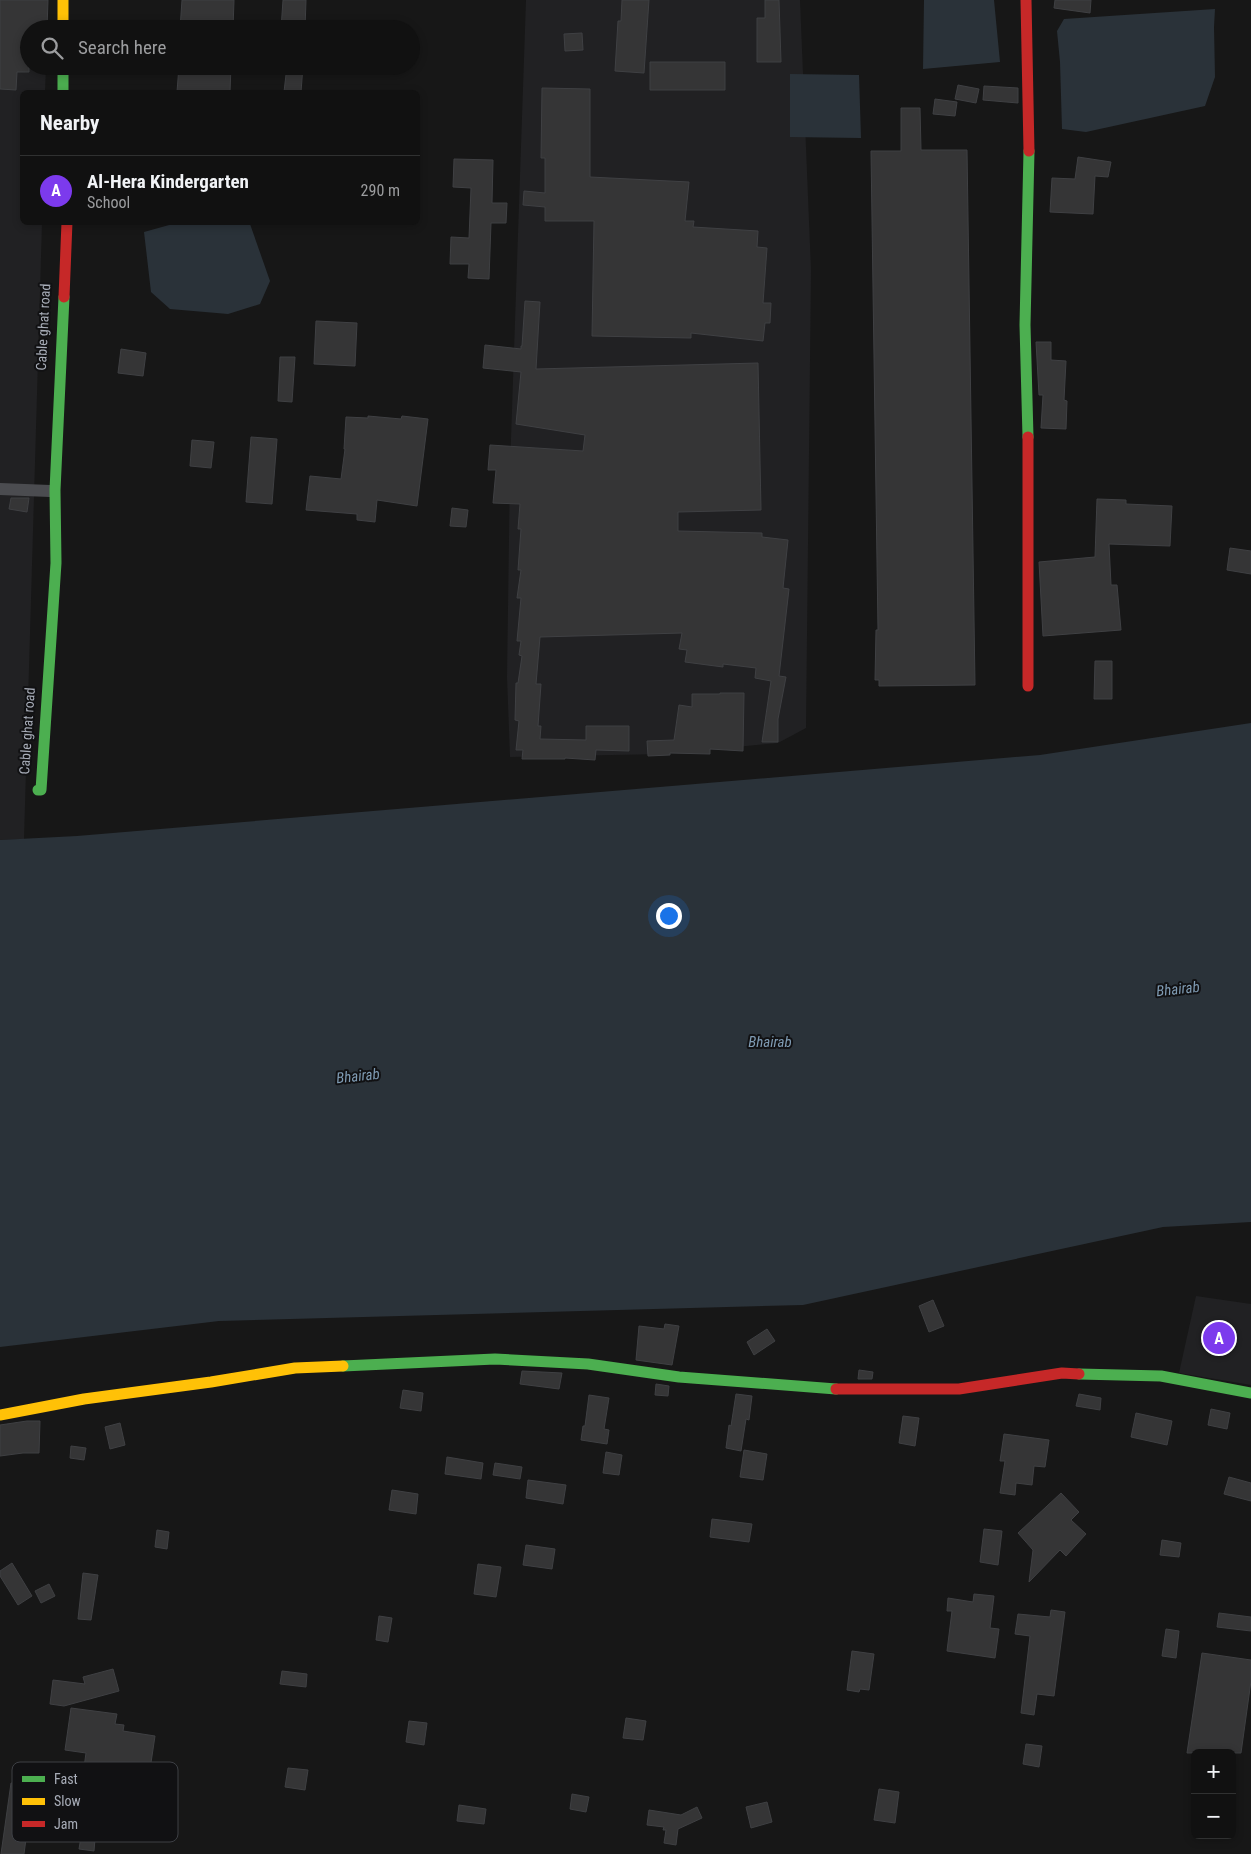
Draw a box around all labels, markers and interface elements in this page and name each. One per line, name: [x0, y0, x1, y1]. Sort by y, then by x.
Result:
search box: [20, 20, 420, 75]
icon: search: [38, 34, 66, 62]
text: Search here: [78, 36, 166, 59]
text: Nearby: [40, 111, 99, 135]
text: Al-Hera Kindergarten: [87, 170, 249, 193]
text: A: [51, 181, 61, 200]
text: 290 m: [361, 181, 400, 200]
text: School: [87, 193, 130, 212]
street label: Cable ghat road: [33, 283, 53, 371]
street label: Cable ghat road: [16, 687, 38, 775]
your location: [656, 903, 682, 929]
water label: Bhairab: [1155, 978, 1201, 1000]
water label: Bhairab: [748, 1033, 792, 1051]
water label: Bhairab: [335, 1065, 381, 1087]
pin: A: [1203, 1319, 1235, 1357]
map controls: [1191, 1749, 1236, 1839]
button: +: [1191, 1749, 1236, 1794]
legend: [12, 1762, 178, 1842]
text: Fast: [54, 1771, 78, 1787]
text: Slow: [54, 1793, 81, 1809]
button: −: [1191, 1794, 1236, 1839]
text: Jam: [54, 1816, 78, 1832]

